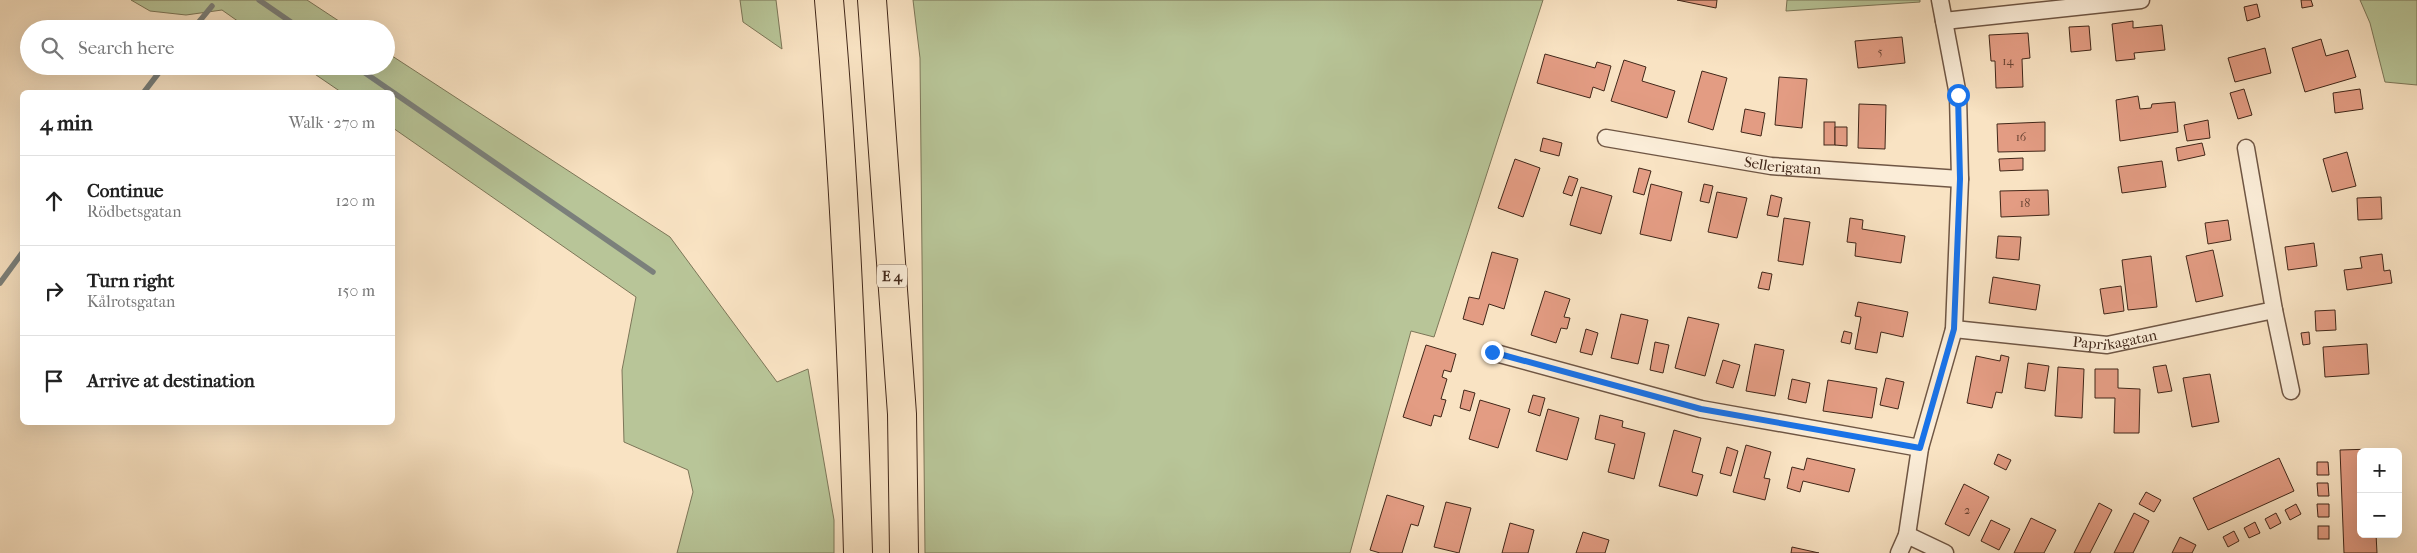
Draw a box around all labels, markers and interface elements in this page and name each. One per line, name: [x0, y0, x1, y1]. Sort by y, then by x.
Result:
search box: [20, 20, 395, 75]
icon: search: [38, 34, 66, 62]
text: Search here: [78, 37, 174, 59]
house number: 5: [1877, 45, 1883, 59]
house number: 14: [2002, 54, 2015, 68]
route start: [1947, 84, 1970, 107]
text: 4 min: [40, 111, 93, 135]
text: Walk · 270 m: [289, 113, 375, 132]
house number: 16: [2016, 130, 2027, 144]
street label: Sellerigatan: [1743, 153, 1822, 178]
text: Continue: [87, 180, 163, 202]
icon: ahead: [40, 187, 68, 215]
text: 120 m: [336, 191, 375, 210]
house number: 18: [2020, 196, 2030, 210]
text: Rödbetsgatan: [87, 202, 181, 221]
road number: E 4: [877, 264, 907, 288]
text: Turn right: [87, 270, 174, 292]
icon: right: [40, 277, 68, 305]
text: 150 m: [337, 281, 375, 300]
text: Kålrotsgatan: [87, 292, 175, 311]
street label: Paprikagatan: [2072, 326, 2159, 354]
route end: [1481, 341, 1504, 364]
icon: arrive: [40, 367, 68, 395]
text: Arrive at destination: [87, 370, 255, 392]
map controls: [2357, 448, 2402, 538]
button: +: [2357, 448, 2402, 493]
button: −: [2357, 493, 2402, 538]
house number: 2: [1964, 503, 1970, 517]

